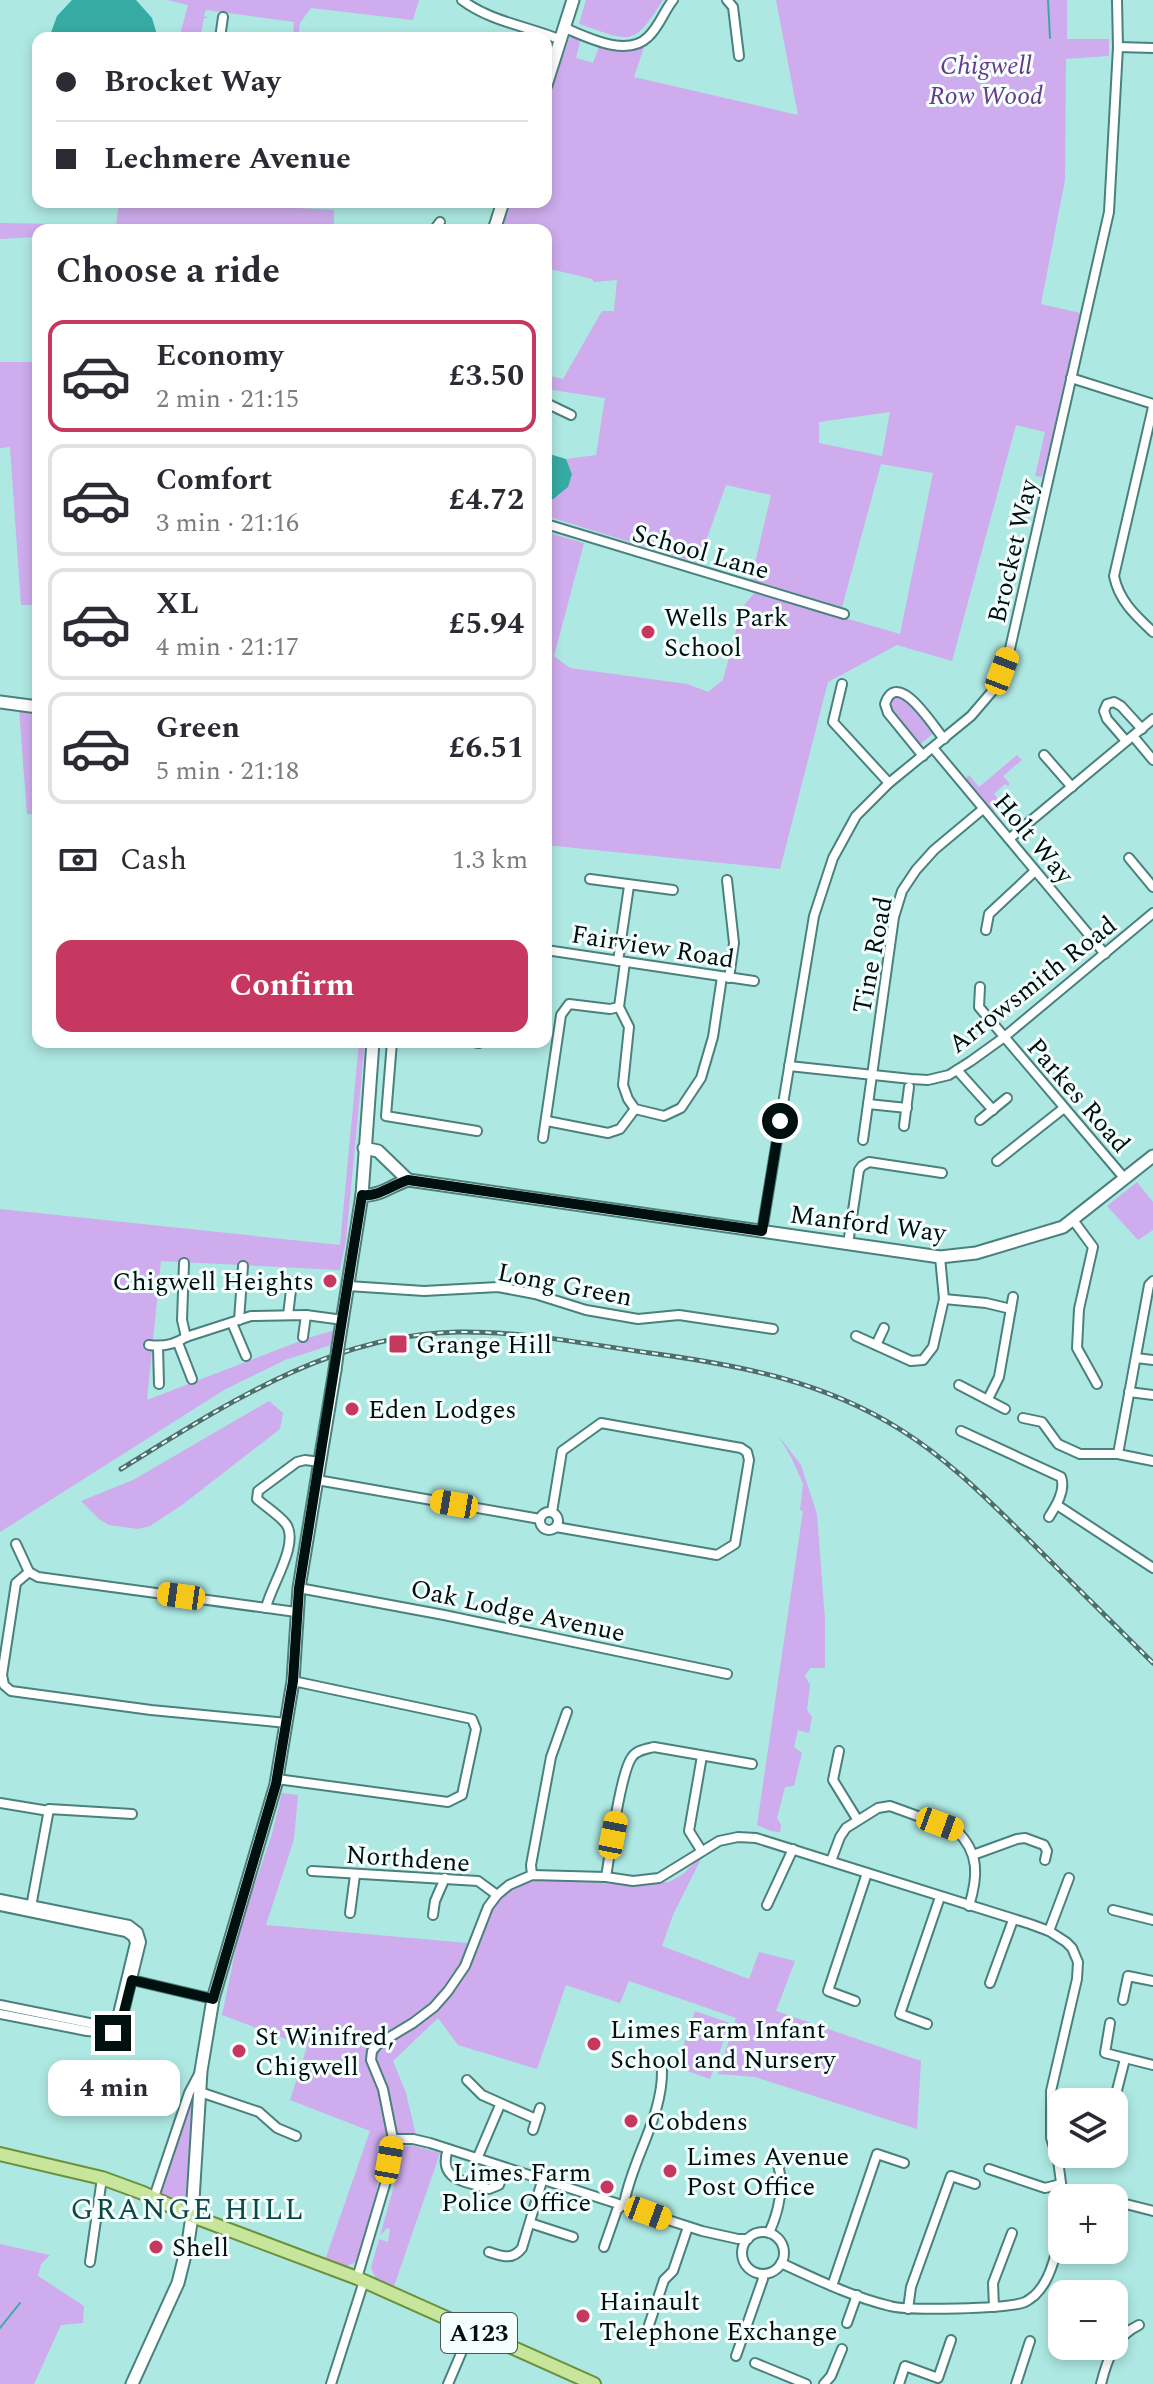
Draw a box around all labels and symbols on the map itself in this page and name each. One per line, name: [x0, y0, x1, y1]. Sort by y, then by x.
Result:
park label: Chigwell Row Wood: [929, 46, 1043, 116]
street label: Brocket Way: [977, 474, 1049, 627]
street label: School Lane: [627, 513, 774, 591]
place label: Wells Park School: [664, 598, 788, 668]
marker: Wells Park School: [639, 623, 657, 641]
car: [982, 644, 1022, 698]
street label: Holt Way: [983, 784, 1084, 894]
street label: Tine Road: [842, 893, 904, 1017]
street label: Arrowsmith Road: [940, 906, 1126, 1064]
street label: Fairview Road: [568, 914, 737, 980]
street label: Parkes Road: [1017, 1029, 1140, 1162]
route start: [762, 1103, 798, 1139]
street label: Manford Way: [788, 1195, 950, 1254]
street label: Long Green: [494, 1252, 636, 1318]
place label: Chigwell Heights: [113, 1262, 314, 1302]
marker: Chigwell Heights: [321, 1272, 339, 1290]
place label: Grange Hill: [416, 1325, 552, 1365]
marker: Grange Hill: [387, 1333, 409, 1355]
place label: Eden Lodges: [368, 1390, 517, 1430]
marker: Eden Lodges: [343, 1400, 361, 1418]
car: [428, 1488, 480, 1520]
street label: Oak Lodge Avenue: [407, 1569, 629, 1653]
car: [156, 1581, 206, 1611]
car: [913, 1805, 967, 1843]
car: [597, 1809, 629, 1861]
street label: Northdene: [345, 1835, 471, 1883]
place label: Limes Farm Infant School and Nursery: [610, 2010, 837, 2080]
route end: [95, 2015, 131, 2051]
place label: St Winifred, Chigwell: [255, 2017, 394, 2087]
marker: Limes Farm Infant School and Nursery: [585, 2035, 603, 2053]
marker: St Winifred, Chigwell: [230, 2042, 248, 2060]
callout: 4 min: [47, 2061, 179, 2117]
place label: Cobdens: [647, 2102, 748, 2142]
marker: Cobdens: [622, 2112, 640, 2130]
car: [373, 2134, 405, 2186]
place label: Limes Avenue Post Office: [686, 2137, 849, 2207]
place label: Limes Farm Police Office: [441, 2153, 591, 2223]
marker: Limes Avenue Post Office: [661, 2162, 679, 2180]
marker: Limes Farm Police Office: [598, 2178, 616, 2196]
district label: GRANGE HILL: [70, 2187, 306, 2233]
car: [621, 2194, 675, 2232]
place label: Shell: [172, 2228, 229, 2268]
marker: Shell: [147, 2238, 165, 2256]
place label: Hainault Telephone Exchange: [599, 2282, 837, 2352]
marker: Hainault Telephone Exchange: [574, 2307, 592, 2325]
road number: A123: [441, 2313, 517, 2353]

